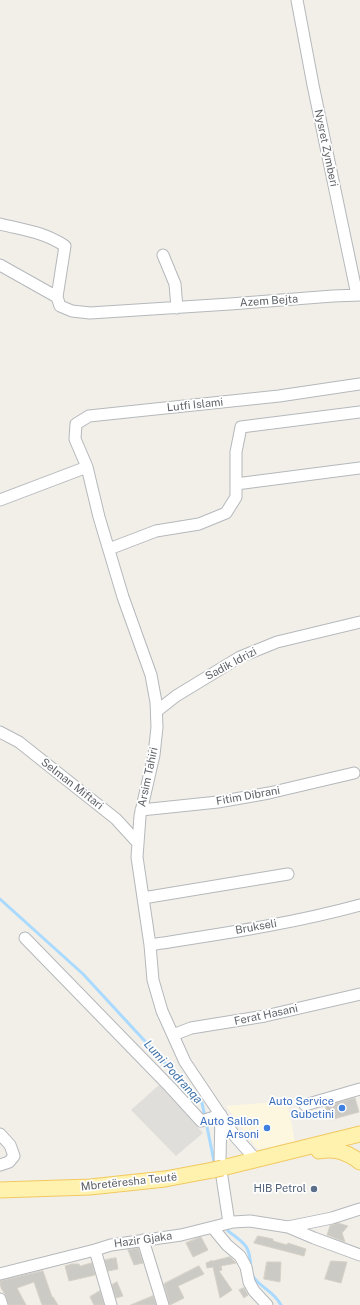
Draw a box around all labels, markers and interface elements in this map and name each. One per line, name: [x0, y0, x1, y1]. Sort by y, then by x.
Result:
street label: Nysret Zymberi: [311, 108, 341, 188]
street label: Azem Bejta: [239, 292, 299, 310]
street label: Lutfi Islami: [166, 395, 224, 415]
street label: Sadik Idrizi: [203, 645, 259, 683]
street label: Arsim Tahiri: [135, 746, 161, 808]
street label: Selman Miftari: [38, 756, 106, 812]
street label: Fitim Dibrani: [215, 784, 281, 808]
street label: Brukseli: [234, 917, 278, 937]
street label: Ferat Hasani: [233, 1002, 299, 1028]
water label: Lumi Podranqa: [141, 1037, 205, 1107]
place label: Auto Service Gubetini: [268, 1095, 334, 1121]
marker: Auto Service Gubetini: [337, 1103, 347, 1113]
place label: Auto Sallon Arsoni: [200, 1115, 259, 1141]
marker: Auto Sallon Arsoni: [262, 1123, 272, 1133]
street label: Mbretëresha Teutë: [80, 1170, 178, 1194]
place label: HIB Petrol: [253, 1182, 306, 1196]
marker: HIB Petrol: [309, 1184, 319, 1194]
street label: Hazir Gjaka: [113, 1229, 173, 1251]

